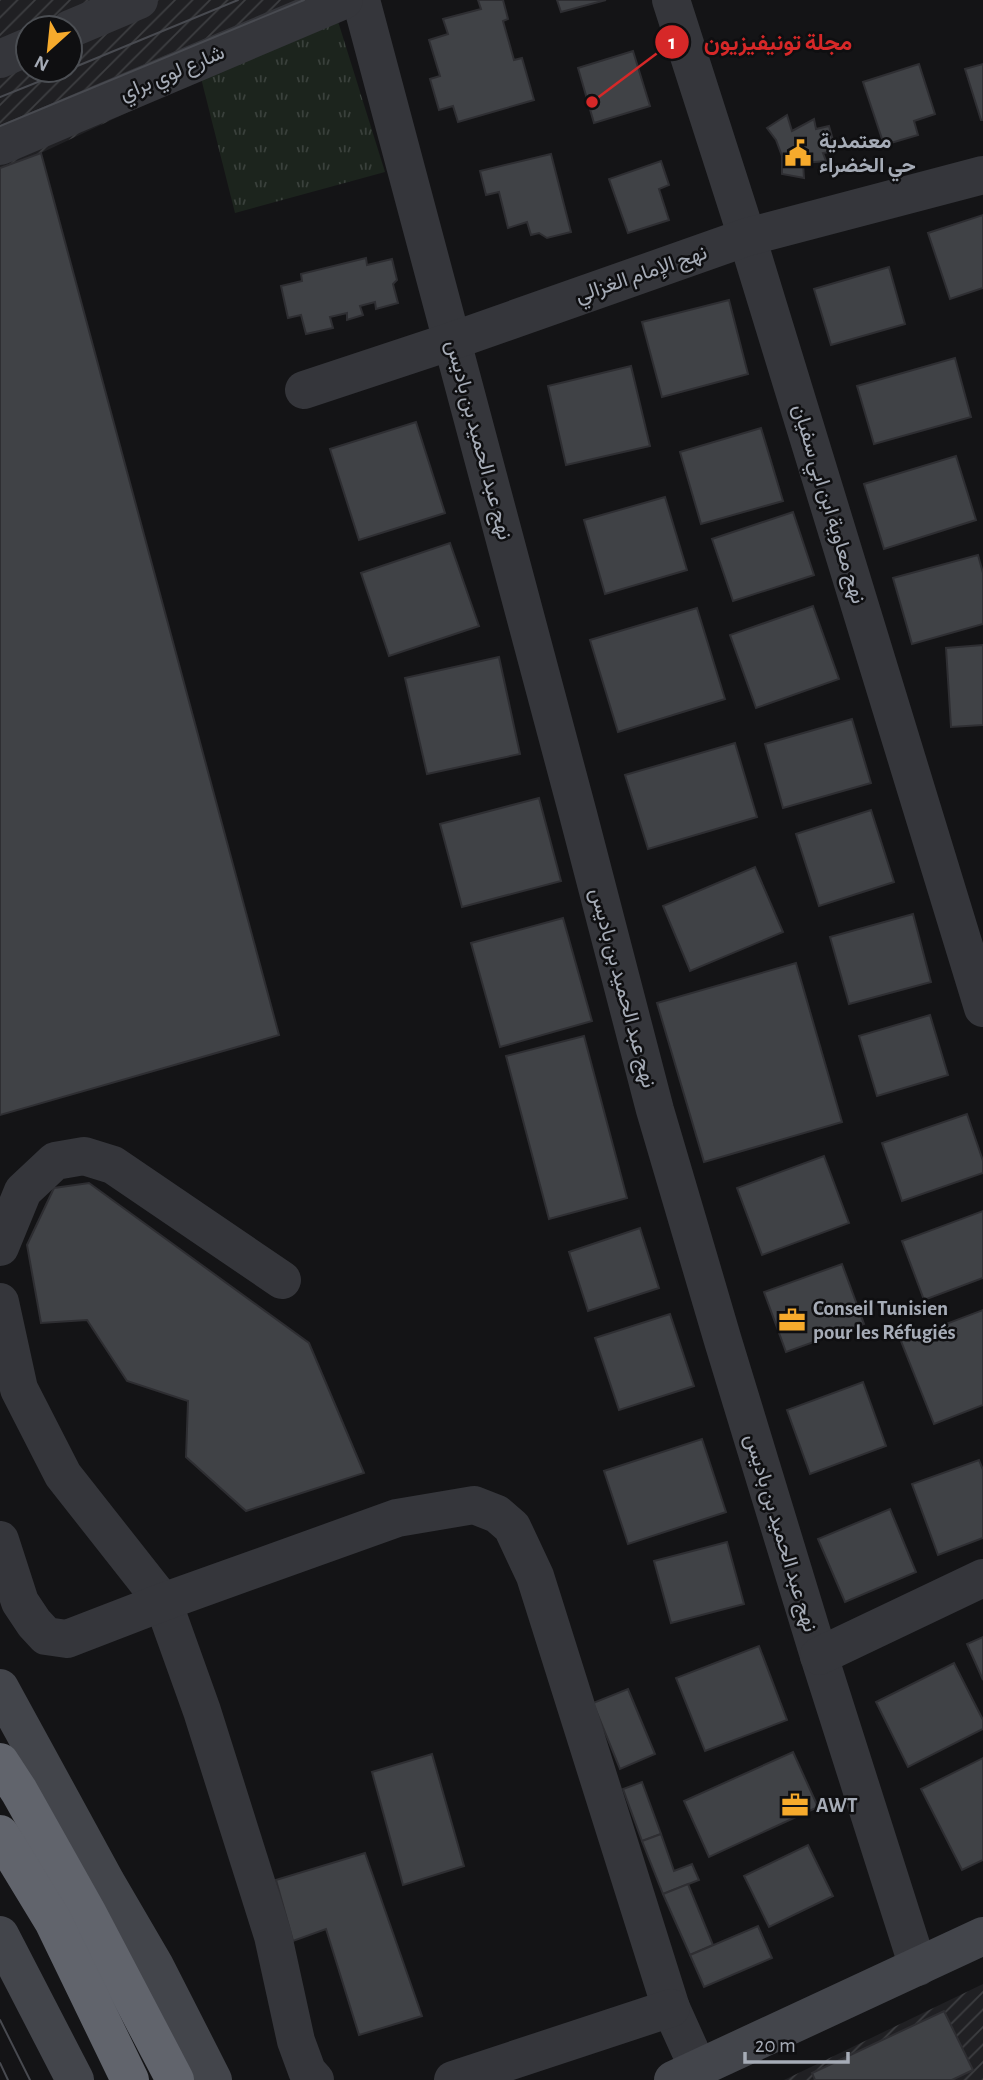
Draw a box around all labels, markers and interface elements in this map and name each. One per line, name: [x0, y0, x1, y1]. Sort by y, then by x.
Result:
north arrow: [14, 14, 84, 84]
callout: مجلة تونيفيزيون: [655, 20, 866, 64]
text: 1: [668, 32, 676, 53]
text: مجلة تونيفيزيون: [704, 32, 852, 57]
street label: شارع لوي براي: [116, 41, 230, 110]
text: N: [32, 51, 52, 74]
place label: معتمدية حي الخضراء: [819, 131, 916, 182]
public building icon: معتمدية حي الخضراء: [783, 138, 813, 168]
street label: نهج الإمام الغزالي: [572, 242, 712, 312]
street label: نهج عبد الحميد بن باديس: [439, 338, 516, 543]
street label: نهج معاوية ابن ابي سفيان: [783, 402, 869, 608]
street label: نهج عبد الحميد بن باديس: [583, 886, 660, 1091]
place label: Conseil Tunisien pour les Réfugiés: [813, 1298, 956, 1343]
office icon: Conseil Tunisien pour les Réfugiés: [777, 1305, 807, 1335]
street label: نهج عبد الحميد بن باديس: [738, 1432, 821, 1635]
office icon: AWT: [780, 1790, 810, 1820]
place label: AWT: [816, 1795, 858, 1816]
scale bar: [745, 2021, 848, 2064]
text: 20 m: [755, 2035, 796, 2056]

